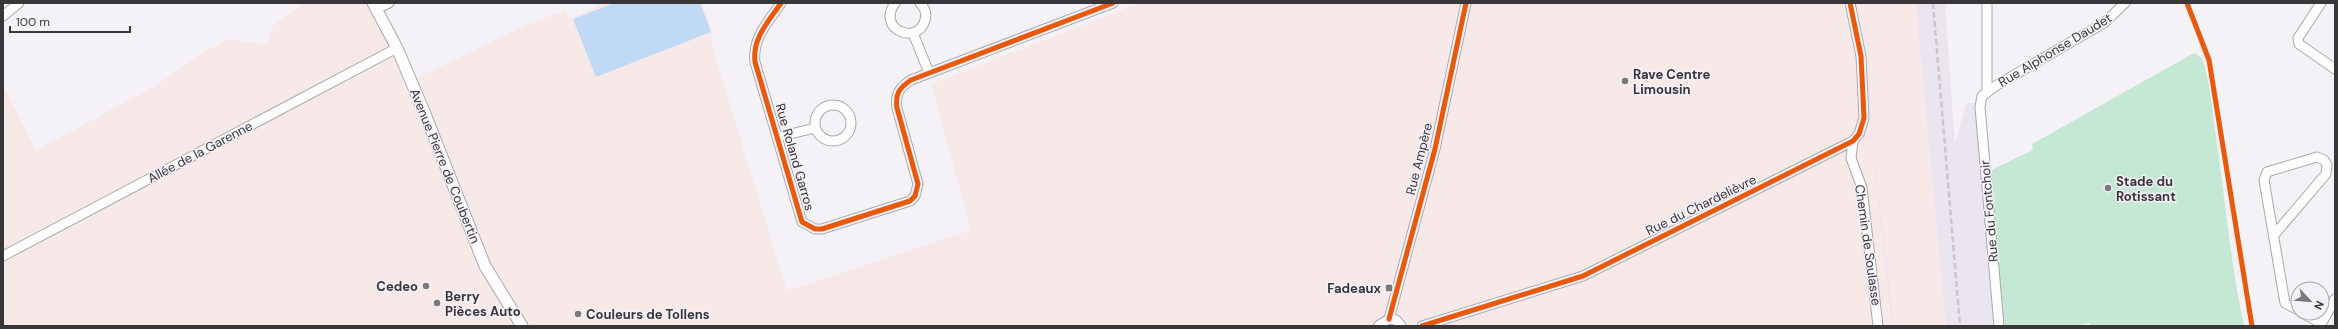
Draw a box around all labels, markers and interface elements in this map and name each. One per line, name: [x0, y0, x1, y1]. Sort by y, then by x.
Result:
scale bar: [10, 8, 130, 34]
street label: Rue Alphonse Daudet: [1995, 9, 2115, 91]
text: 100 m: [16, 14, 50, 30]
place label: Rave Centre Limousin: [1633, 66, 1711, 98]
marker: Rave Centre Limousin: [1620, 76, 1630, 86]
street label: Avenue Pierre de Coubertin: [406, 86, 484, 246]
street label: Rue Roland Garros: [772, 101, 818, 213]
street label: Allée de la Garenne: [145, 117, 255, 187]
street label: Rue Ampère: [1402, 121, 1436, 197]
street label: Rue du Fontchoir: [1976, 159, 2002, 263]
street label: Rue du Chardelièvre: [1643, 171, 1759, 239]
place label: Stade du Rotissant: [2116, 173, 2176, 205]
street label: Chemin de Soulasse: [1851, 183, 1885, 307]
marker: Stade du Rotissant: [2103, 183, 2113, 193]
place label: Cedeo: [376, 278, 418, 295]
place label: Fadeaux: [1327, 280, 1382, 297]
marker: Cedeo: [421, 281, 431, 291]
north arrow: [2290, 281, 2330, 321]
marker: Fadeaux: [1384, 283, 1394, 293]
place label: Berry Pièces Auto: [445, 288, 521, 320]
marker: Berry Pièces Auto: [432, 298, 442, 308]
text: N: [2311, 299, 2327, 312]
place label: Couleurs de Tollens: [586, 306, 710, 323]
marker: Couleurs de Tollens: [573, 309, 583, 319]

